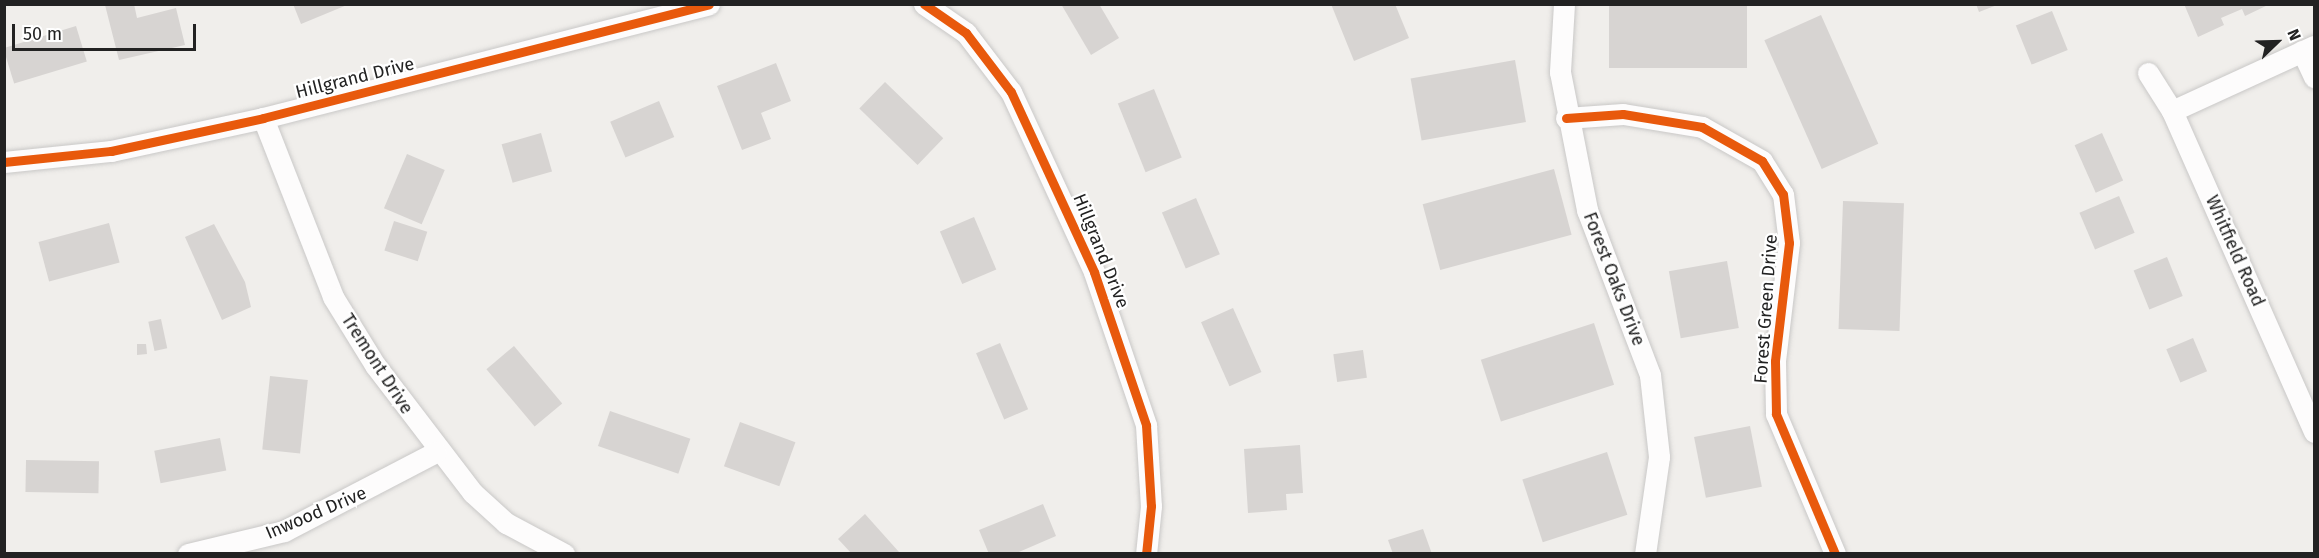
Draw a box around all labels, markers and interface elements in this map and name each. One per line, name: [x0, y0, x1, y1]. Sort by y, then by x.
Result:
scale bar: [15, 12, 200, 50]
north arrow: [2247, 12, 2307, 72]
text: 50 m: [23, 23, 62, 45]
text: N: [2283, 26, 2305, 43]
street label: Hillgrand Drive: [293, 53, 417, 103]
street label: Hillgrand Drive: [1068, 191, 1134, 311]
street label: Whitfield Road: [2201, 192, 2269, 310]
street label: Forest Oaks Drive: [1579, 209, 1649, 349]
street label: Forest Green Drive: [1750, 234, 1782, 384]
street label: Tremont Drive: [337, 310, 417, 418]
street label: Inwood Drive: [262, 482, 370, 544]

